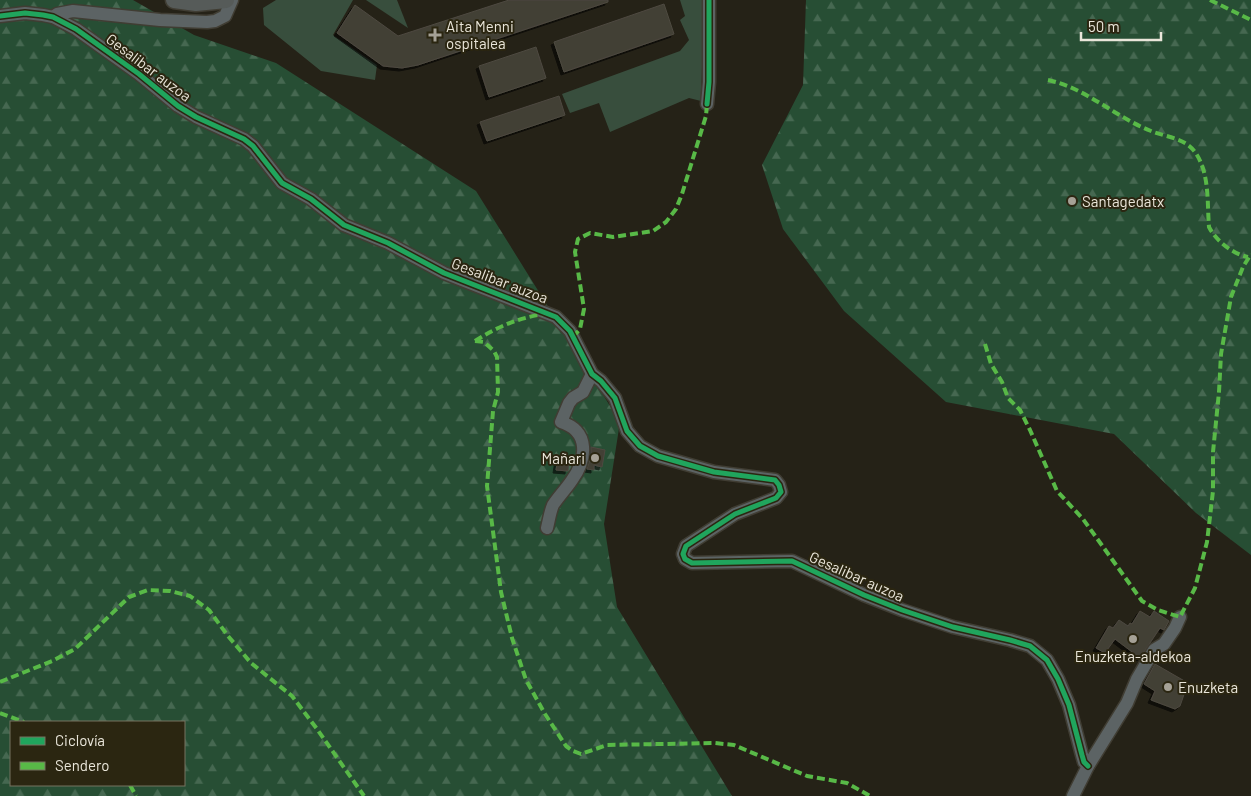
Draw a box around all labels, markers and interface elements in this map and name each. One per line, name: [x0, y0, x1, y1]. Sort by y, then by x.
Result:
scale bar: [1081, 10, 1161, 42]
place label: Aita Menni ospitalea: [446, 17, 514, 52]
text: 50 m: [1088, 17, 1120, 35]
marker: Aita Menni ospitalea: [428, 28, 442, 42]
street label: Gesalibar auzoa: [103, 29, 195, 105]
place label: Santagedatx: [1082, 192, 1164, 210]
marker: Santagedatx: [1066, 195, 1078, 207]
street label: Gesalibar auzoa: [449, 253, 551, 307]
place label: Mañari: [542, 449, 585, 467]
marker: Mañari: [589, 452, 601, 464]
street label: Gesalibar auzoa: [807, 547, 907, 605]
marker: Enuzketa-aldekoa: [1127, 633, 1139, 645]
place label: Enuzketa-aldekoa: [1075, 647, 1191, 665]
place label: Enuzketa: [1178, 678, 1238, 696]
marker: Enuzketa: [1162, 681, 1174, 693]
legend: [10, 721, 185, 786]
text: Ciclovía: [55, 731, 105, 749]
text: Sendero: [55, 756, 109, 774]

